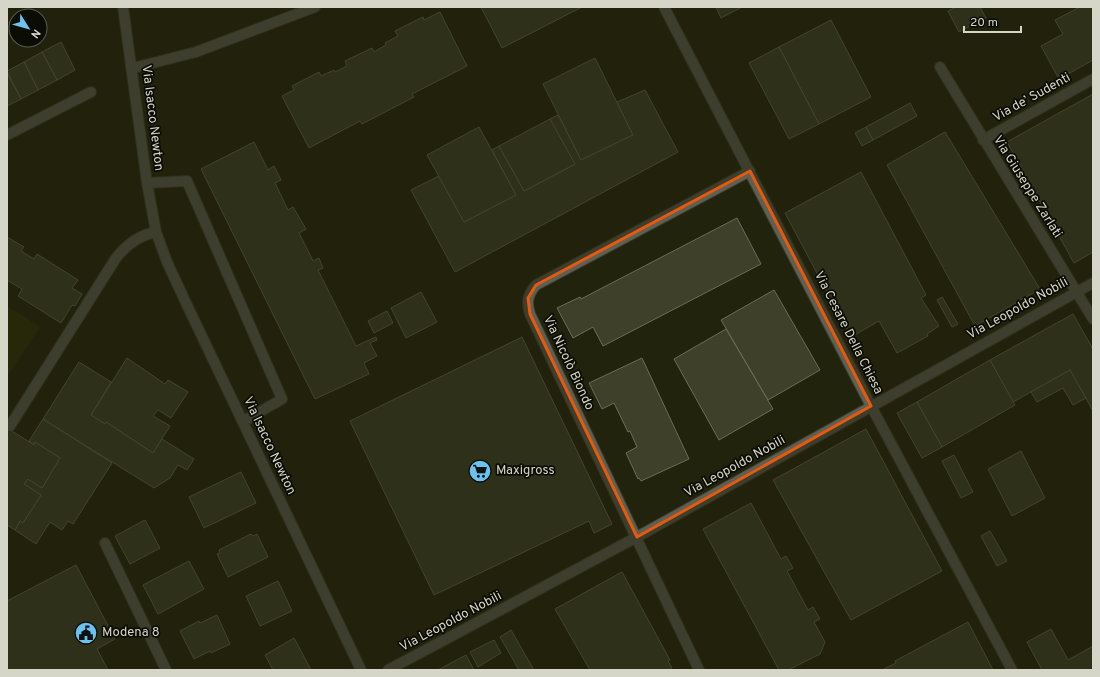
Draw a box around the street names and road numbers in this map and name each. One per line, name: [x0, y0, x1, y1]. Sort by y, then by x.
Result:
street label: Via Isacco Newton: [138, 64, 166, 172]
street label: Via de’ Sudenti: [990, 70, 1074, 126]
street label: Via Giuseppe Zarlati: [989, 133, 1065, 241]
street label: Via Cesare Della Chiesa: [810, 269, 886, 397]
street label: Via Leopoldo Nobili: [965, 275, 1071, 343]
street label: Via Nicolò Biondo: [539, 313, 597, 413]
street label: Via Isacco Newton: [239, 394, 299, 498]
street label: Via Leopoldo Nobili: [682, 433, 788, 501]
street label: Via Leopoldo Nobili: [397, 588, 505, 656]

